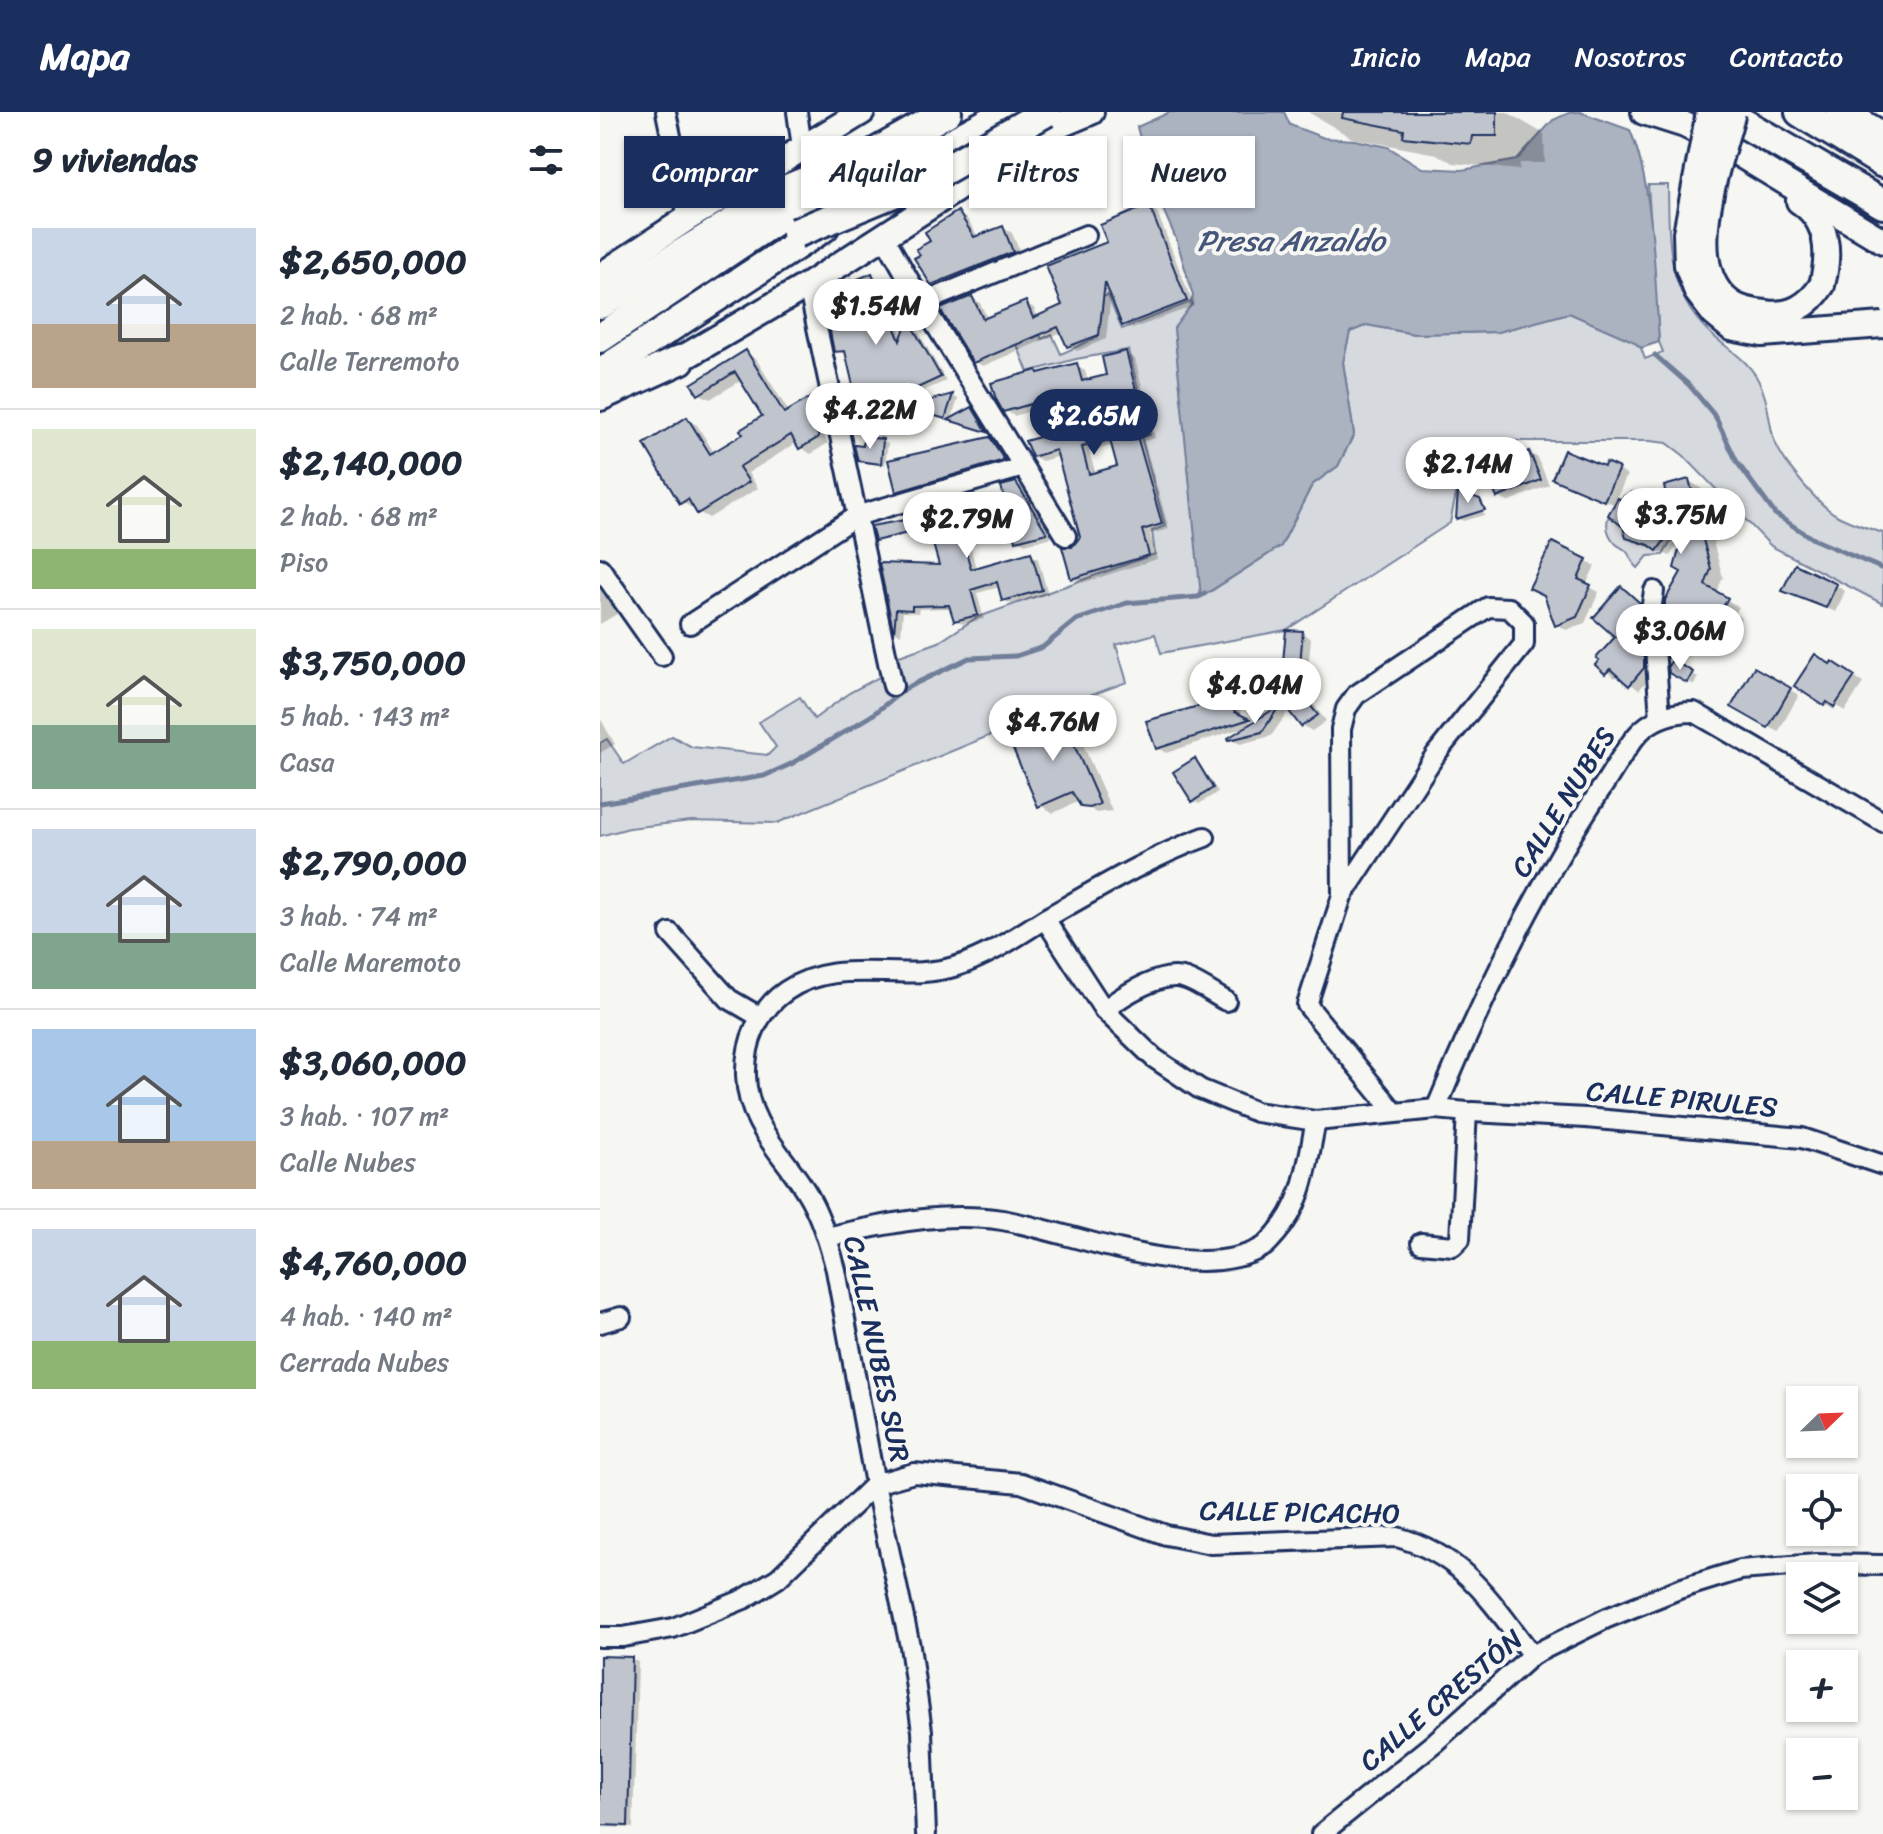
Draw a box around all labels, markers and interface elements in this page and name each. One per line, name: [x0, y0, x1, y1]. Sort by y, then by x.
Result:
text: Mapa: [40, 23, 129, 90]
text: Inicio: [1351, 32, 1421, 81]
text: Mapa: [1465, 32, 1531, 81]
text: Nosotros: [1575, 32, 1686, 81]
text: Contacto: [1730, 32, 1843, 81]
text: 9 viviendas: [32, 130, 198, 190]
chip: Comprar: [624, 136, 785, 208]
chip: Alquilar: [801, 136, 953, 208]
chip: Filtros: [969, 136, 1107, 208]
chip: Nuevo: [1123, 136, 1255, 208]
icon: filters: [524, 138, 568, 182]
water label: Presa Anzaldo: [1197, 214, 1387, 268]
text: $2,650,000: [280, 232, 467, 292]
icon: home: [96, 260, 192, 356]
pin: $1.54M: [811, 279, 941, 347]
text: $1.54M: [831, 282, 921, 328]
text: 2 hab. · 68 m²: [280, 292, 438, 338]
text: Calle Terremoto: [280, 338, 459, 384]
pin: $4.22M: [805, 383, 935, 451]
text: $4.22M: [824, 386, 916, 432]
pin: $2.65M: [1029, 389, 1159, 457]
text: $2.65M: [1048, 392, 1140, 438]
text: $2,140,000: [280, 433, 463, 493]
pin: $2.14M: [1403, 437, 1533, 505]
text: $2.14M: [1424, 440, 1512, 486]
icon: home: [96, 461, 192, 557]
pin: $3.75M: [1616, 488, 1746, 556]
text: $3.75M: [1635, 491, 1727, 537]
pin: $2.79M: [902, 492, 1032, 560]
text: 2 hab. · 68 m²: [280, 493, 438, 539]
text: $2.79M: [921, 495, 1013, 541]
text: Piso: [280, 539, 328, 585]
pin: $3.06M: [1615, 604, 1745, 672]
text: $3.06M: [1634, 607, 1726, 653]
text: $3,750,000: [280, 633, 466, 693]
pin: $4.04M: [1190, 658, 1320, 726]
icon: home: [96, 661, 192, 757]
text: $4.04M: [1207, 661, 1303, 707]
text: 5 hab. · 143 m²: [280, 693, 450, 739]
pin: $4.76M: [988, 695, 1118, 763]
text: $4.76M: [1007, 698, 1099, 744]
street label: CALLE NUBES: [1497, 717, 1629, 887]
text: Casa: [280, 739, 334, 785]
text: $2,790,000: [280, 833, 467, 893]
icon: home: [96, 861, 192, 957]
text: 3 hab. · 74 m²: [280, 893, 438, 939]
text: Calle Maremoto: [280, 939, 461, 985]
text: $3,060,000: [280, 1033, 467, 1093]
icon: home: [96, 1061, 192, 1157]
street label: CALLE PIRULES: [1584, 1066, 1780, 1132]
text: 3 hab. · 107 m²: [280, 1093, 449, 1139]
text: Calle Nubes: [280, 1139, 416, 1185]
street label: CALLE NUBES SUR: [829, 1231, 925, 1467]
text: $4,760,000: [280, 1233, 467, 1293]
icon: home: [96, 1261, 192, 1357]
text: 4 hab. · 140 m²: [280, 1293, 453, 1339]
text: Cerrada Nubes: [280, 1339, 449, 1385]
north arrow: [1786, 1386, 1858, 1458]
map controls: [1786, 1386, 1858, 1810]
button: locate: [1786, 1474, 1858, 1546]
street label: CALLE PICACHO: [1199, 1486, 1401, 1538]
button: layers: [1786, 1562, 1858, 1634]
street label: CALLE CRESTÓN: [1348, 1616, 1535, 1784]
button: +: [1786, 1650, 1858, 1722]
button: −: [1786, 1738, 1858, 1810]

